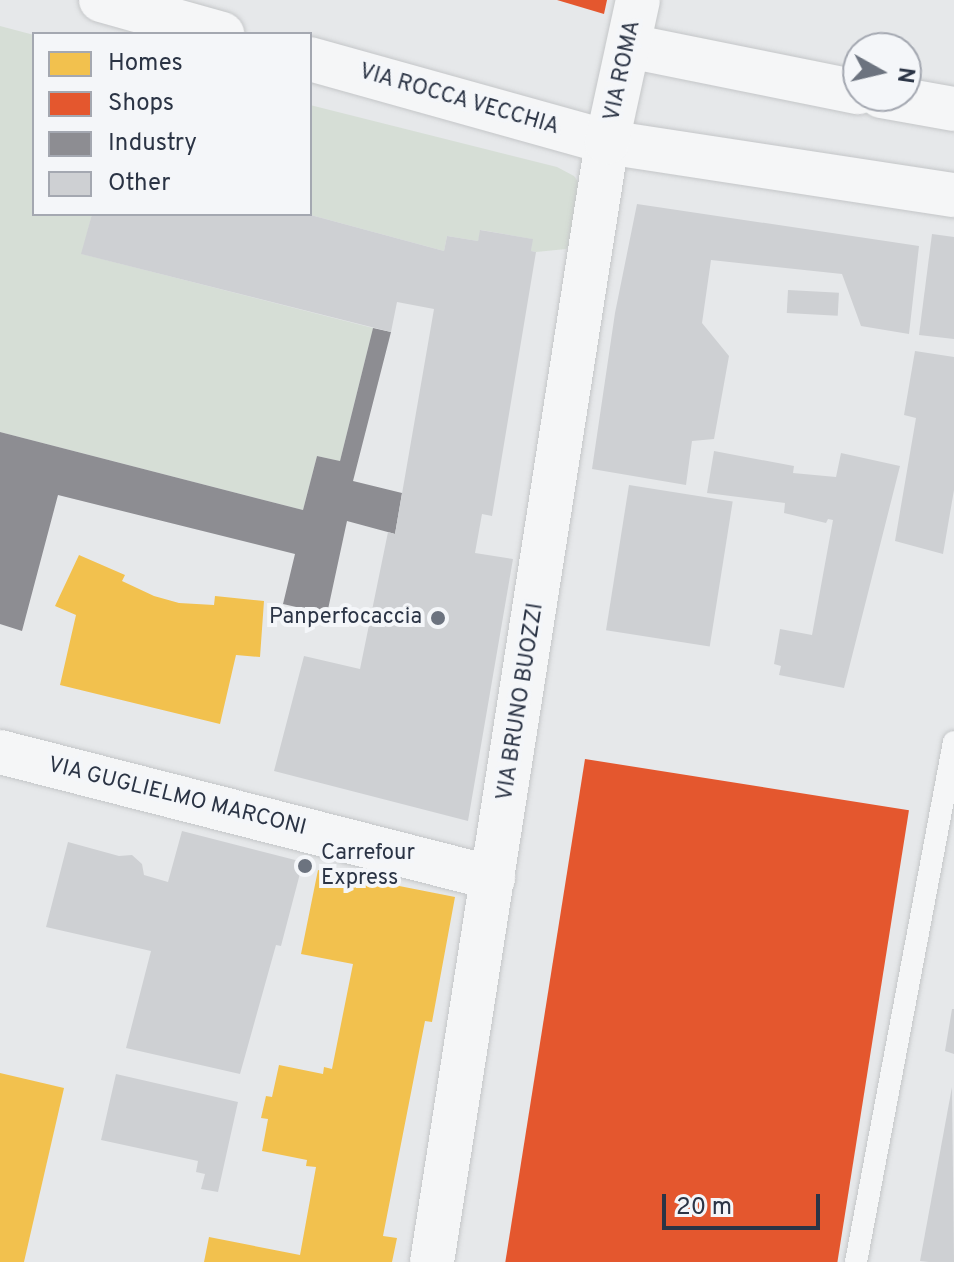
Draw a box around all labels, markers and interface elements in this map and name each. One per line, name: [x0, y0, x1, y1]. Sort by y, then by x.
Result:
street label: VIA ROMA: [599, 18, 647, 124]
legend: [32, 32, 312, 216]
north arrow: [842, 32, 922, 112]
text: Homes: [108, 49, 183, 79]
street label: VIA ROCCA VECCHIA: [355, 58, 563, 142]
text: N: [890, 65, 919, 85]
text: Shops: [108, 89, 174, 119]
text: Industry: [108, 129, 197, 159]
text: Other: [108, 169, 170, 199]
street label: VIA BRUNO BUOZZI: [492, 601, 550, 803]
place label: Panperfocaccia: [269, 605, 422, 631]
marker: Panperfocaccia: [429, 609, 447, 627]
street label: VIA GUGLIELMO MARCONI: [45, 752, 309, 842]
place label: Carrefour Express: [321, 840, 415, 892]
marker: Carrefour Express: [296, 857, 314, 875]
scale bar: [666, 1178, 824, 1228]
text: 20 m: [676, 1193, 732, 1223]

